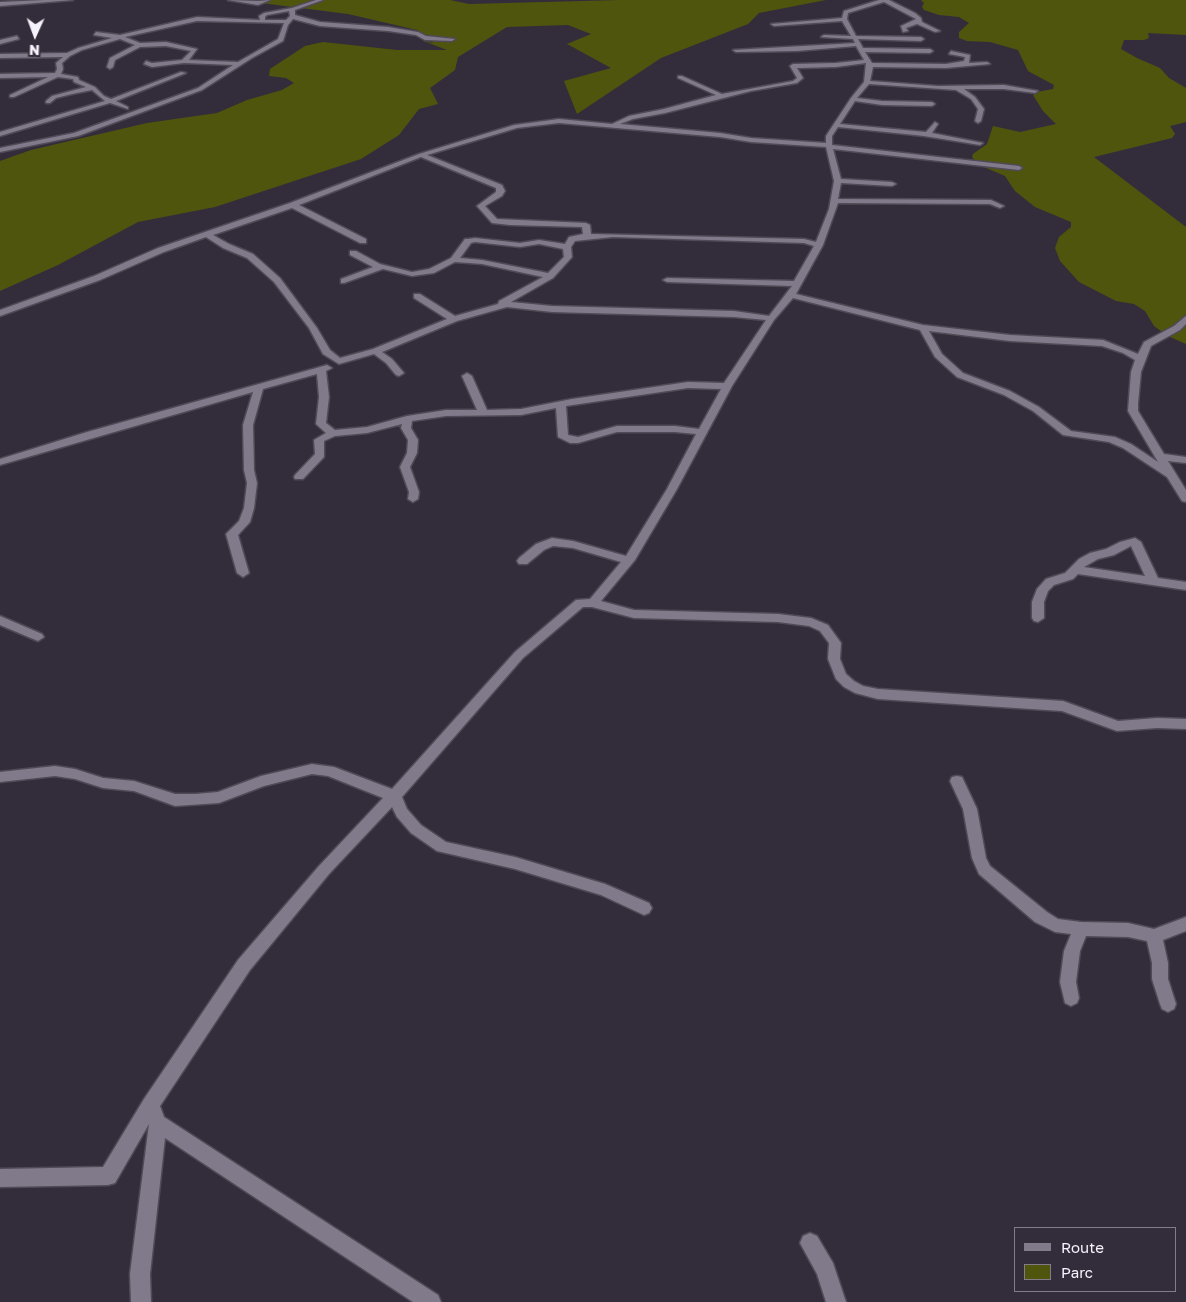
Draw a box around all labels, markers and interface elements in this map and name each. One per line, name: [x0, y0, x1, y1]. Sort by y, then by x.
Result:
north arrow: [10, 10, 60, 60]
text: N: [29, 42, 40, 59]
legend: [1014, 1227, 1176, 1292]
text: Route: [1061, 1238, 1104, 1256]
text: Parc: [1061, 1263, 1093, 1281]

